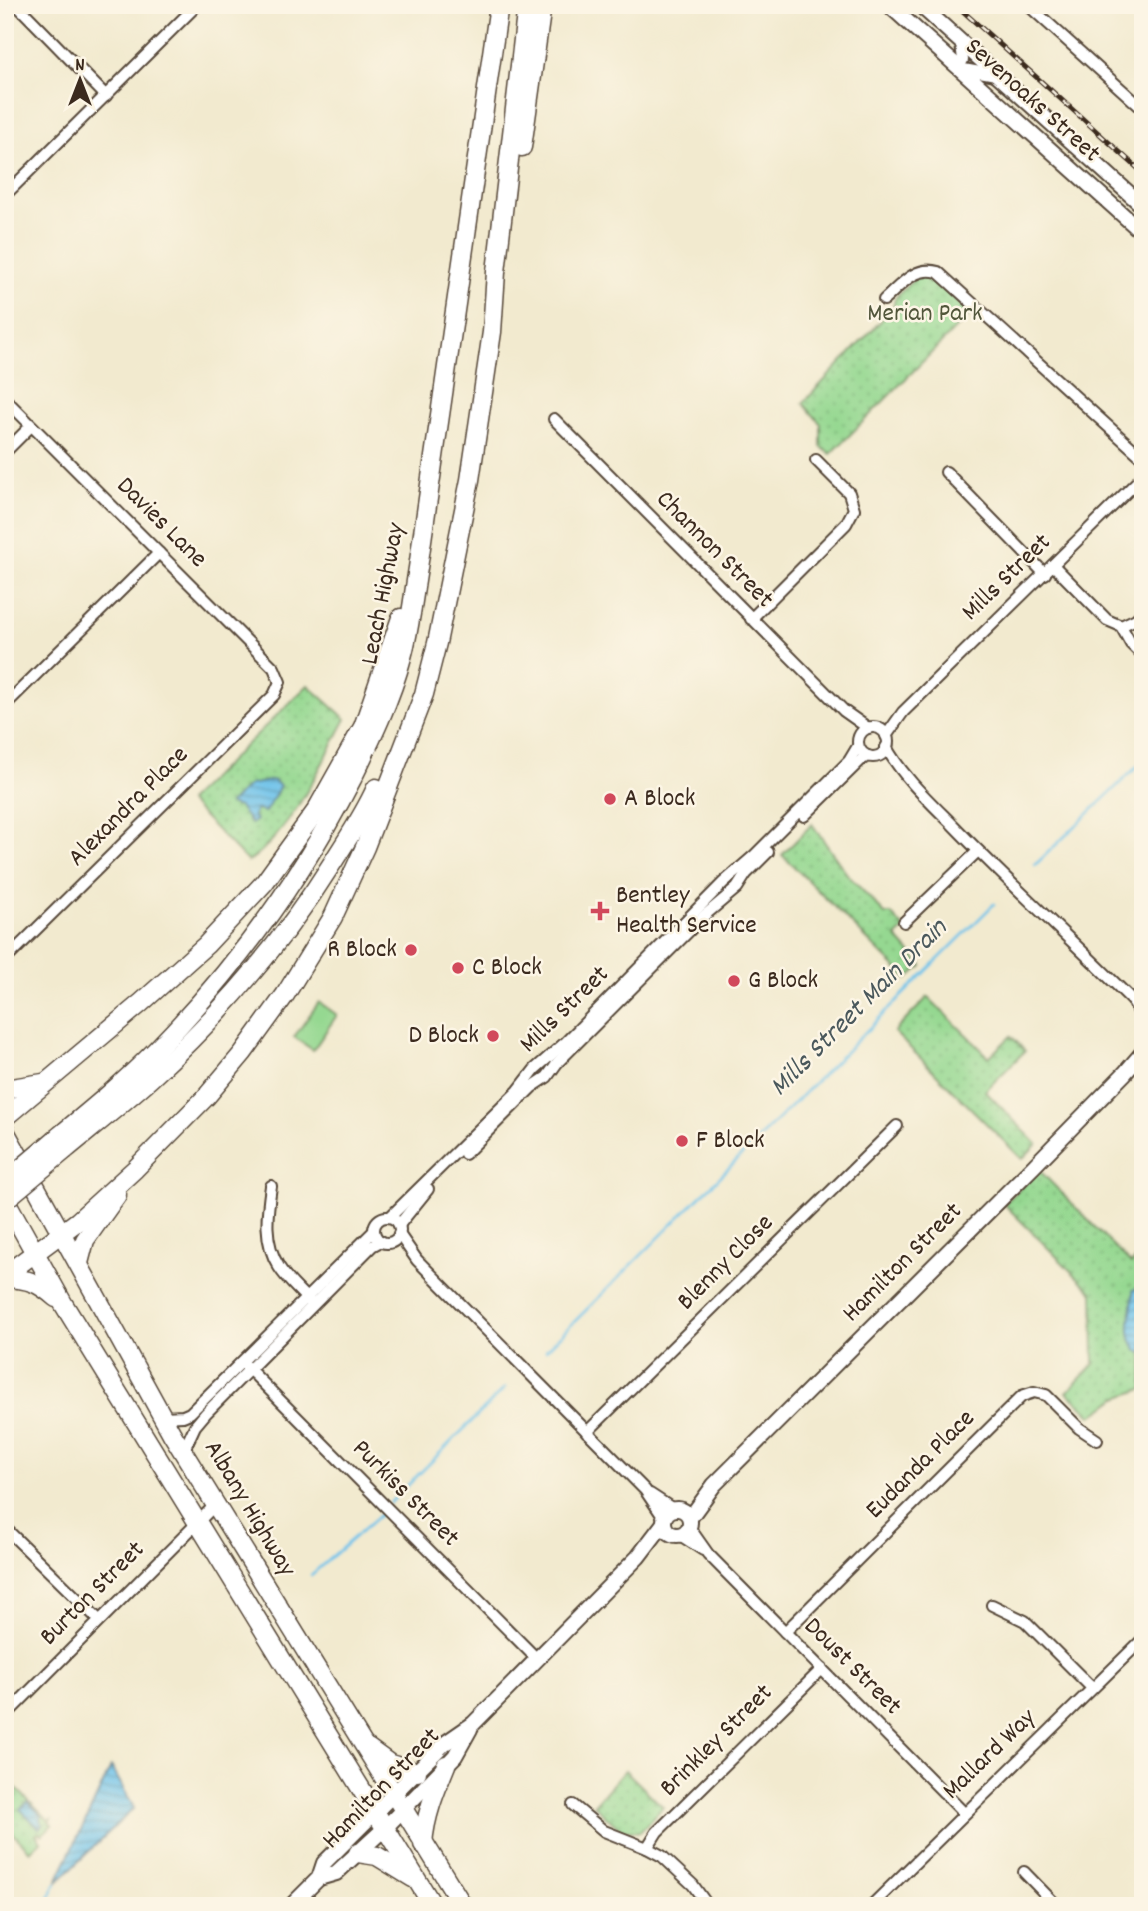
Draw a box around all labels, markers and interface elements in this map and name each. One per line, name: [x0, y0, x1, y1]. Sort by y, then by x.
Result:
street label: Sevenoaks Street: [956, 30, 1108, 172]
north arrow: [46, 46, 116, 116]
text: N: [75, 53, 85, 80]
park label: Merian Park: [867, 296, 983, 333]
street label: Davies Lane: [107, 469, 215, 577]
street label: Channon Street: [647, 483, 782, 618]
street label: Leach Highway: [352, 520, 416, 668]
street label: Mills Street: [954, 525, 1061, 630]
street label: Alexandra Place: [60, 738, 198, 876]
place label: A Block: [624, 781, 695, 818]
marker: A Block: [602, 791, 618, 807]
place label: Bentley Health Service: [616, 878, 757, 945]
marker: Bentley Health Service: [590, 901, 610, 921]
water label: Mills Street Main Drain: [762, 910, 959, 1107]
place label: R Block: [327, 932, 397, 969]
marker: R Block: [403, 942, 419, 958]
place label: C Block: [472, 950, 542, 987]
street label: Mills Street: [512, 957, 619, 1062]
marker: C Block: [450, 960, 466, 976]
place label: G Block: [748, 963, 818, 1000]
marker: G Block: [726, 973, 742, 989]
place label: D Block: [408, 1018, 479, 1055]
marker: D Block: [485, 1028, 501, 1044]
place label: F Block: [696, 1123, 765, 1160]
marker: F Block: [674, 1133, 690, 1149]
street label: Hamilton Street: [835, 1194, 972, 1331]
street label: Blenny Close: [669, 1206, 783, 1320]
street label: Eudanda Place: [858, 1402, 984, 1528]
street label: Purkiss Street: [343, 1432, 468, 1557]
street label: Albany Highway: [194, 1434, 305, 1585]
street label: Burton Street: [32, 1533, 154, 1655]
street label: Doust Street: [794, 1609, 910, 1725]
street label: Brinkley Street: [652, 1676, 782, 1806]
street label: Mallard Way: [935, 1701, 1045, 1809]
street label: Hamilton Street: [314, 1720, 450, 1858]

